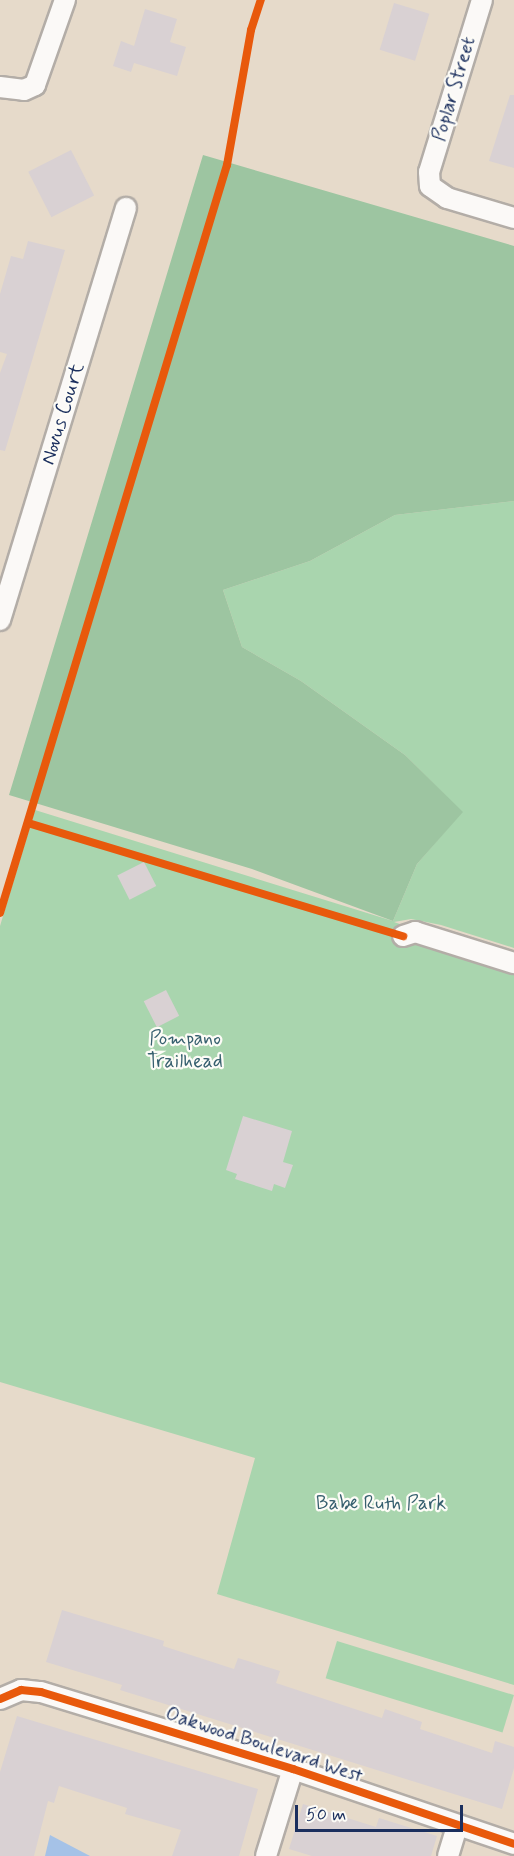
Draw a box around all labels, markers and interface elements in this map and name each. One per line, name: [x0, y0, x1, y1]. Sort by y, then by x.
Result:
street label: Poplar Street: [426, 32, 482, 146]
street label: Novus Court: [37, 362, 89, 466]
park label: Pompano Trailhead: [147, 1027, 223, 1074]
park label: Babe Ruth Park: [316, 1491, 446, 1515]
street label: Oakwood Boulevard West: [163, 1702, 365, 1788]
scale bar: [298, 1793, 466, 1831]
text: 50 m: [306, 1803, 346, 1827]

